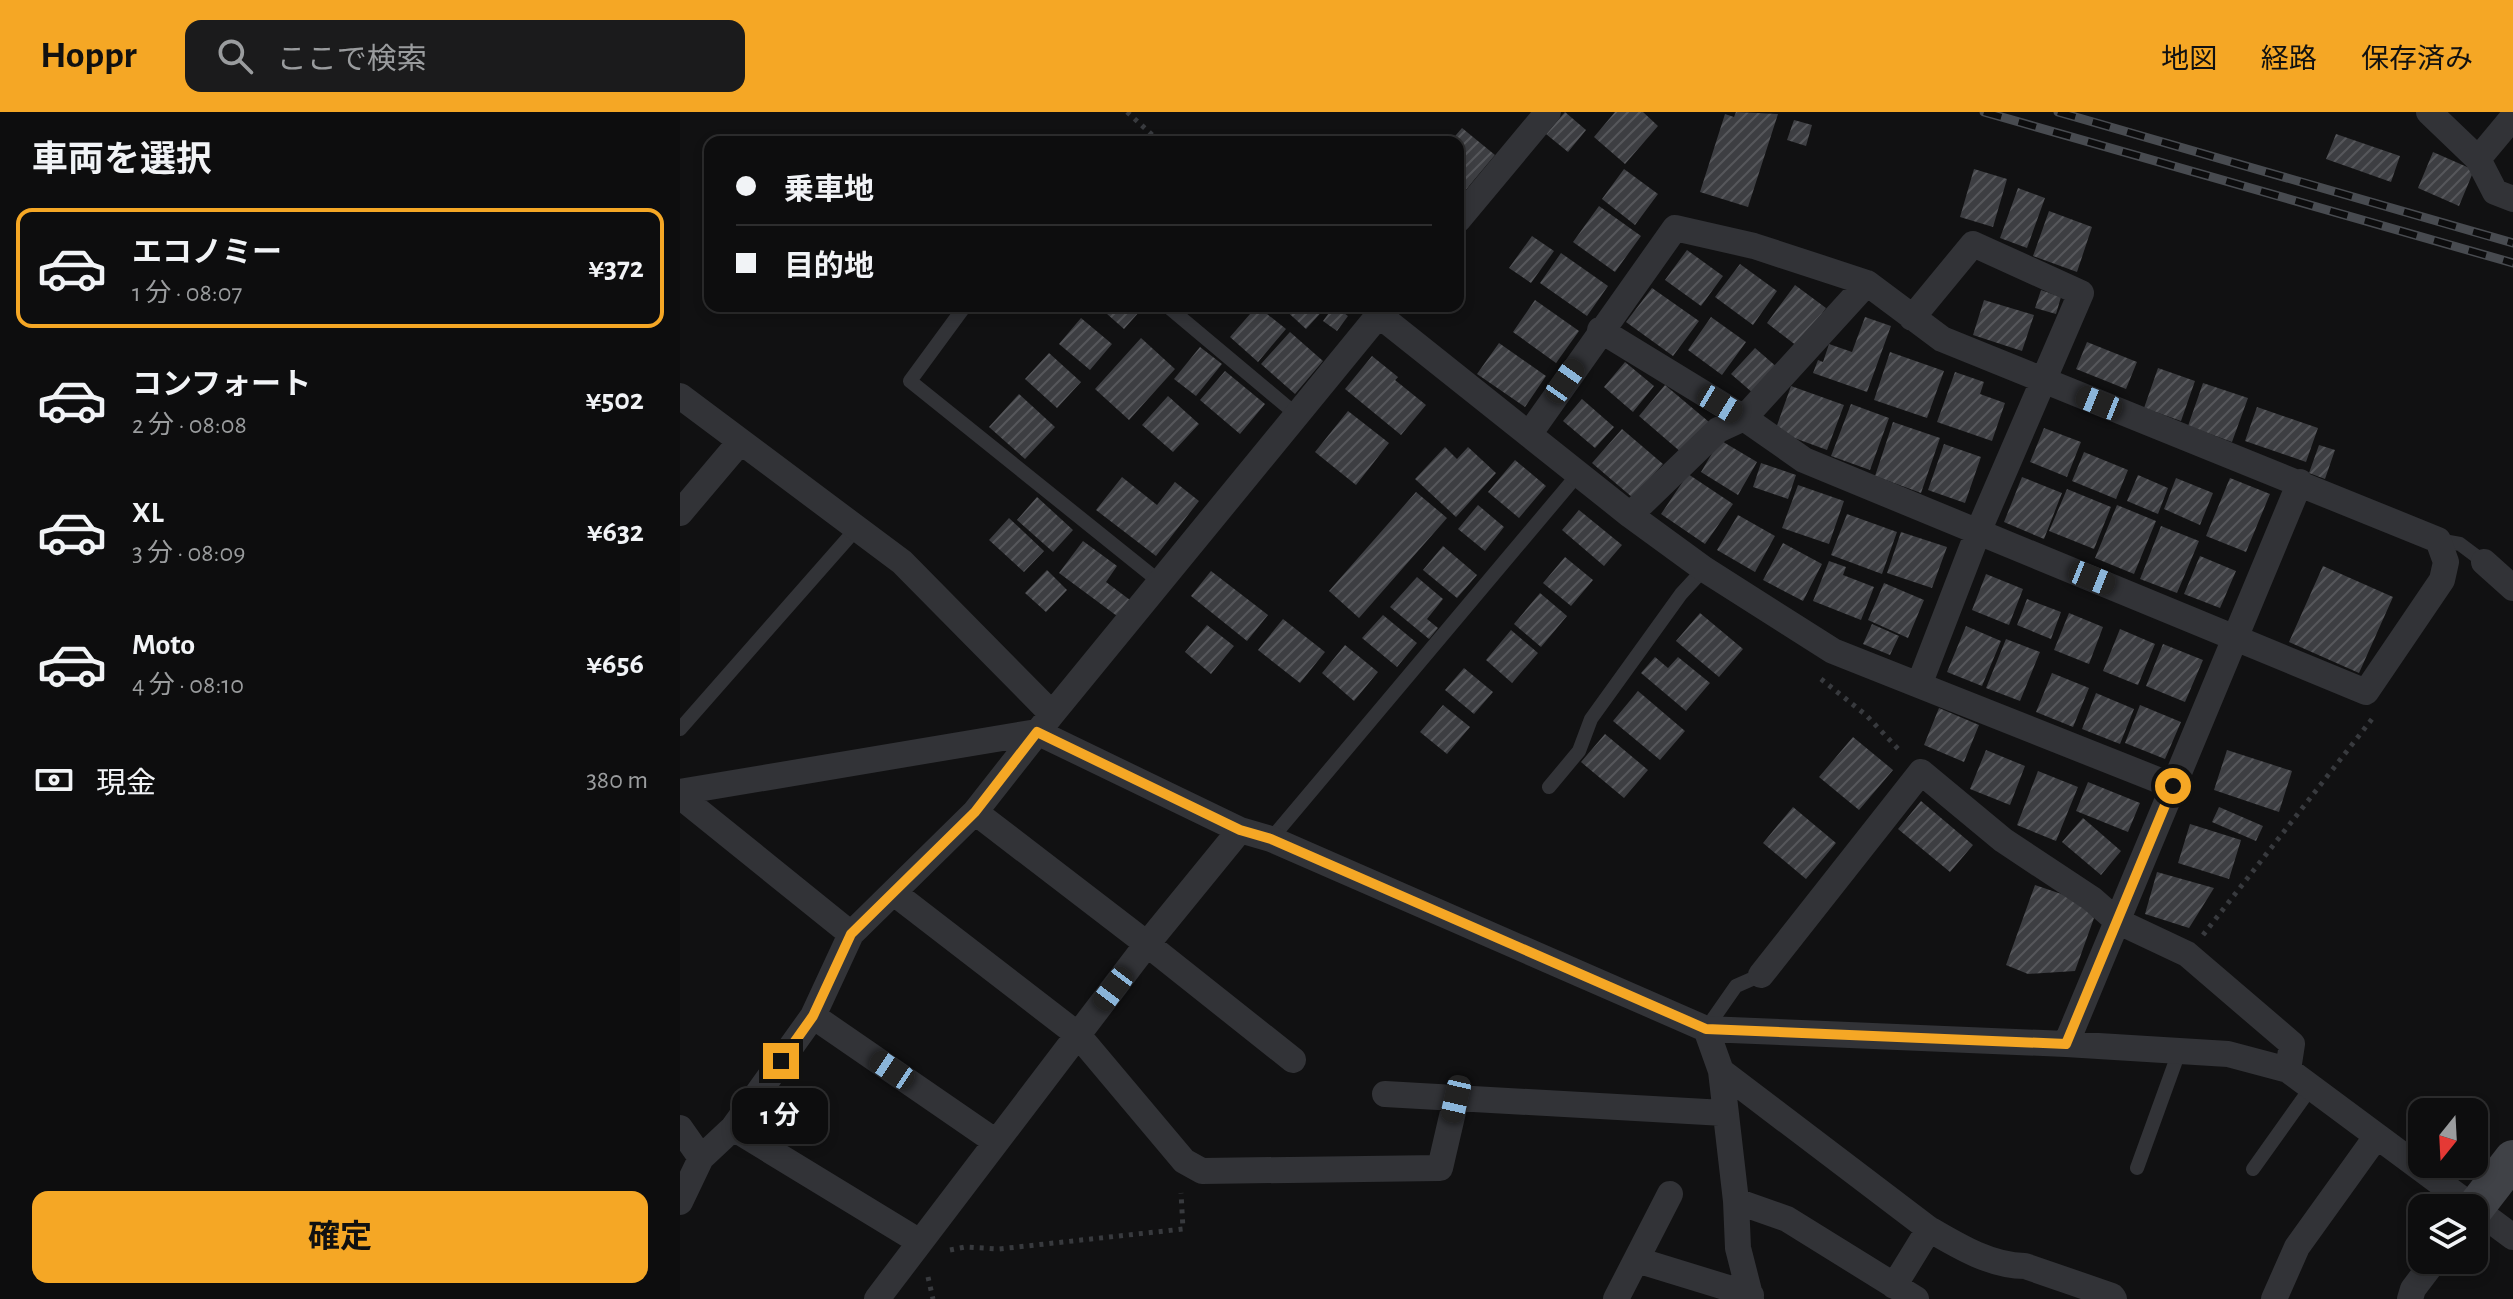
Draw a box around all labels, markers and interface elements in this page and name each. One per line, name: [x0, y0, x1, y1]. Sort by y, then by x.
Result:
search box: [185, 20, 745, 92]
icon: search: [213, 34, 257, 78]
text: Hoppr: [40, 37, 137, 75]
text: ここで検索: [277, 45, 427, 75]
text: 地図: [2161, 46, 2217, 74]
text: 経路: [2261, 46, 2317, 74]
text: 保存済み: [2361, 46, 2473, 74]
text: 車両を選択: [32, 142, 212, 178]
text: 乗車地: [784, 175, 874, 205]
icon: car: [36, 232, 108, 304]
text: エコノミー: [132, 238, 282, 268]
text: 目的地: [784, 252, 874, 282]
text: ¥372: [588, 253, 644, 283]
text: 1 分 · 08:07: [132, 280, 242, 306]
car: [1541, 354, 1589, 408]
icon: car: [36, 364, 108, 436]
text: コンフォート: [132, 370, 311, 400]
car: [1693, 381, 1747, 427]
car: [2072, 383, 2126, 423]
text: ¥502: [586, 385, 644, 415]
text: 2 分 · 08:08: [132, 412, 247, 438]
icon: car: [36, 496, 108, 568]
text: XL: [132, 498, 164, 528]
text: ¥632: [587, 517, 644, 547]
text: 3 分 · 08:09: [132, 540, 246, 566]
car: [2065, 558, 2119, 598]
icon: car: [36, 628, 108, 700]
text: Moto: [132, 630, 195, 660]
text: ¥656: [586, 649, 644, 679]
text: 4 分 · 08:10: [132, 672, 244, 698]
icon: cash: [32, 758, 76, 802]
text: 380 m: [586, 767, 648, 793]
route start: [2155, 768, 2191, 804]
text: 現金: [96, 769, 156, 799]
car: [1089, 963, 1137, 1015]
route end: [763, 1043, 799, 1079]
car: [865, 1047, 919, 1093]
car: [1439, 1073, 1473, 1125]
callout: 1 分: [733, 1089, 829, 1145]
north arrow: [2408, 1098, 2488, 1178]
map controls: [2408, 1098, 2488, 1274]
text: 1 分: [760, 1103, 800, 1129]
button: 確定: [32, 1191, 648, 1283]
button: layers: [2408, 1194, 2488, 1274]

